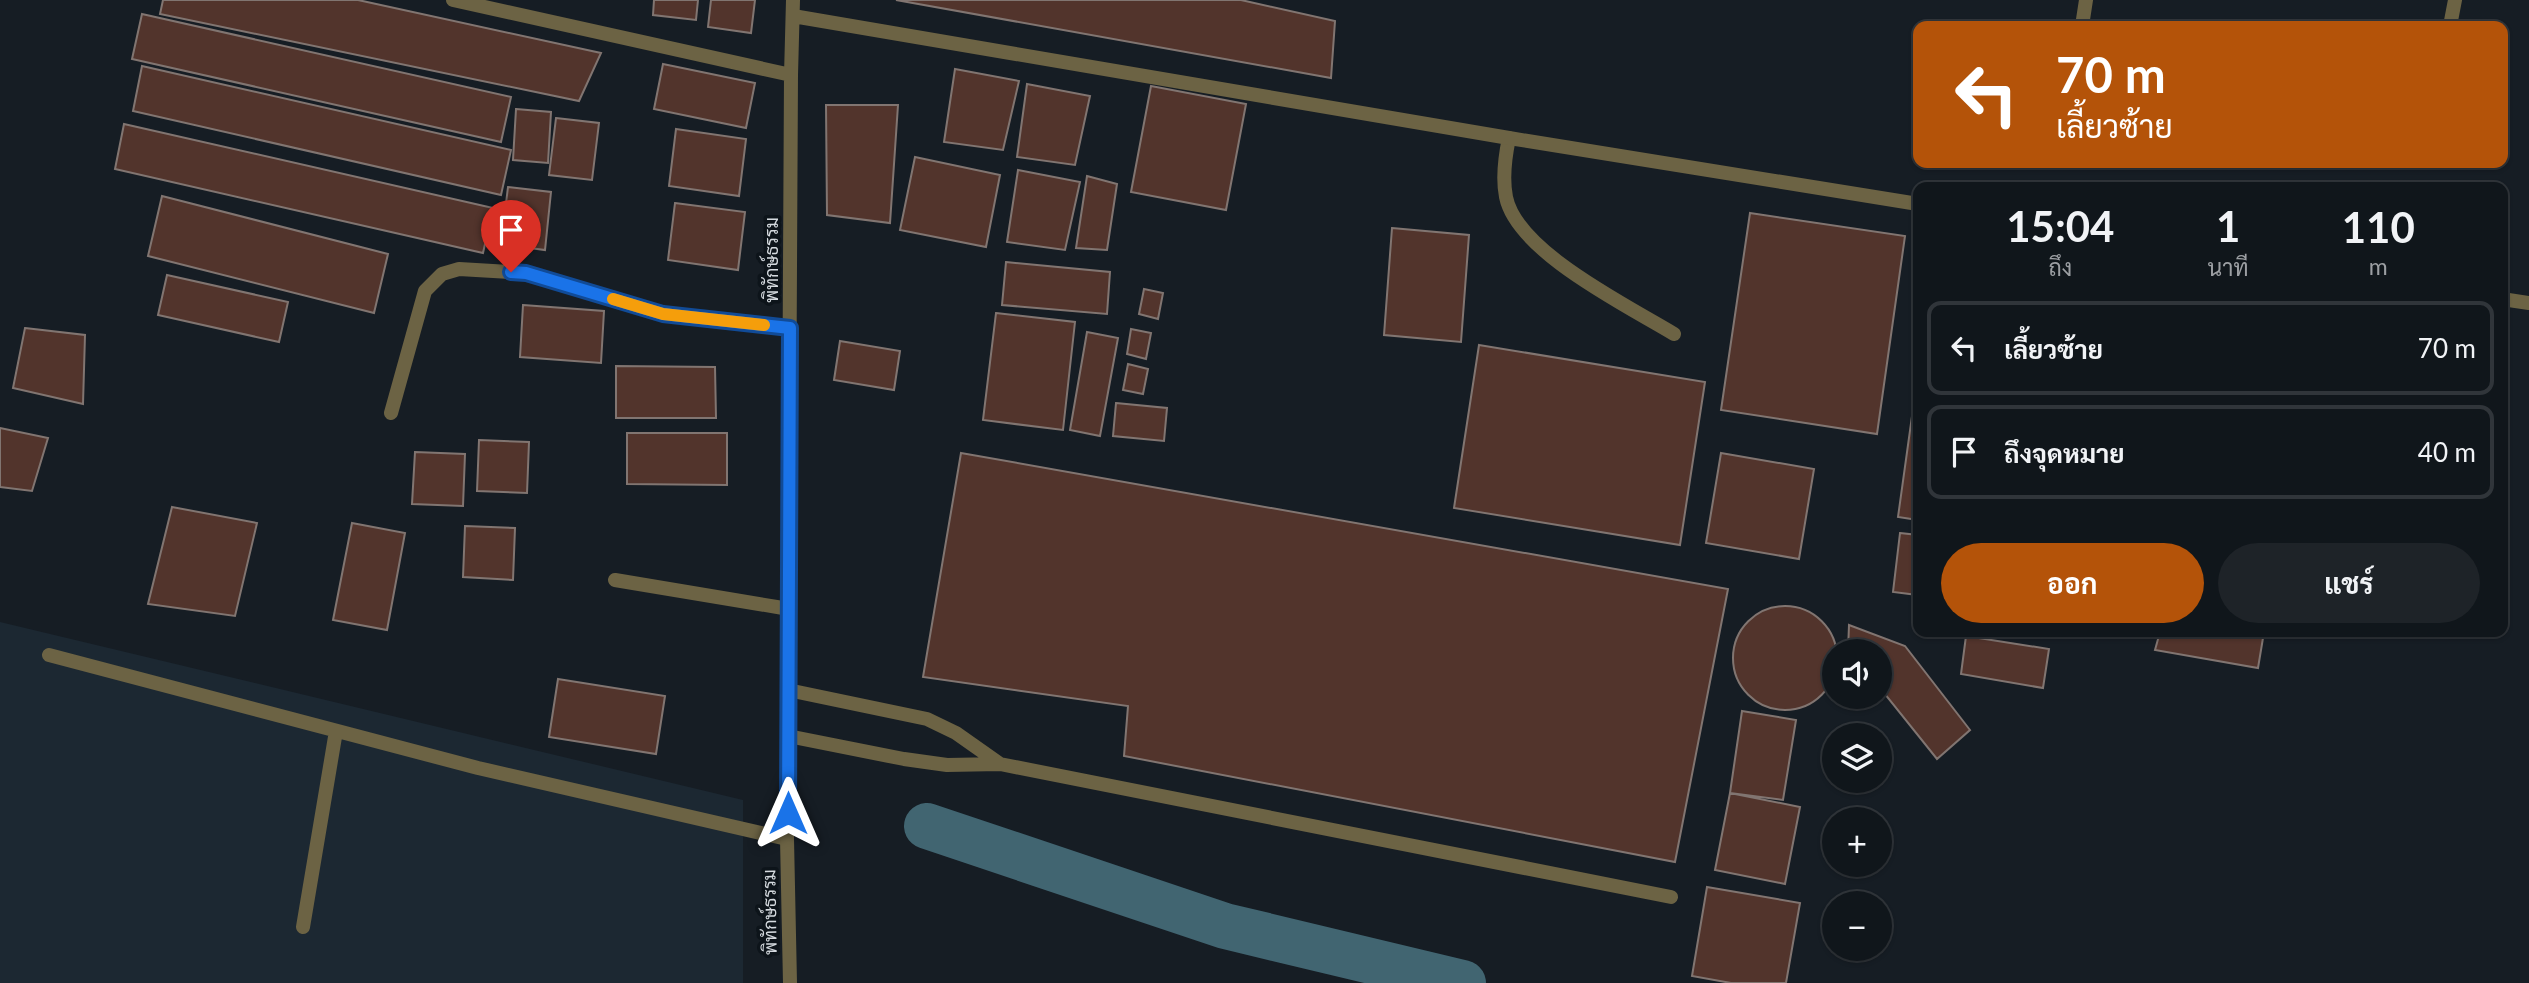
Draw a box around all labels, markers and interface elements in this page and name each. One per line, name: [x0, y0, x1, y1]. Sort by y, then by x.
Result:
text: 70 m: [2056, 45, 2166, 103]
icon: left: [1941, 49, 2032, 140]
text: เลี้ยวซ้าย: [2056, 106, 2173, 145]
pin: [481, 200, 541, 272]
text: 15:04: [2006, 201, 2114, 251]
text: 1: [2216, 201, 2240, 251]
text: 110: [2342, 202, 2415, 252]
icon: arrive: [492, 211, 530, 249]
street label: พิทักษ์ธรรม: [759, 217, 782, 303]
text: m: [2369, 252, 2388, 280]
text: ถึง: [2048, 253, 2072, 281]
text: นาที: [2208, 253, 2249, 281]
icon: left: [1945, 329, 1983, 367]
text: 70 m: [2418, 332, 2476, 364]
text: เลี้ยวซ้าย: [2004, 333, 2103, 365]
icon: arrive: [1945, 433, 1983, 471]
text: 40 m: [2418, 436, 2476, 468]
text: ถึงจุดหมาย: [2004, 437, 2125, 469]
button: ออก: [1941, 543, 2204, 623]
button: แชร์: [2218, 543, 2480, 623]
map controls: [1822, 639, 1892, 961]
button: sound: [1822, 639, 1892, 709]
button: layers: [1822, 723, 1892, 793]
position arrow: [751, 776, 825, 850]
button: +: [1822, 807, 1892, 877]
street label: พิทักษ์ธรรม: [756, 869, 781, 955]
button: −: [1822, 891, 1892, 961]

